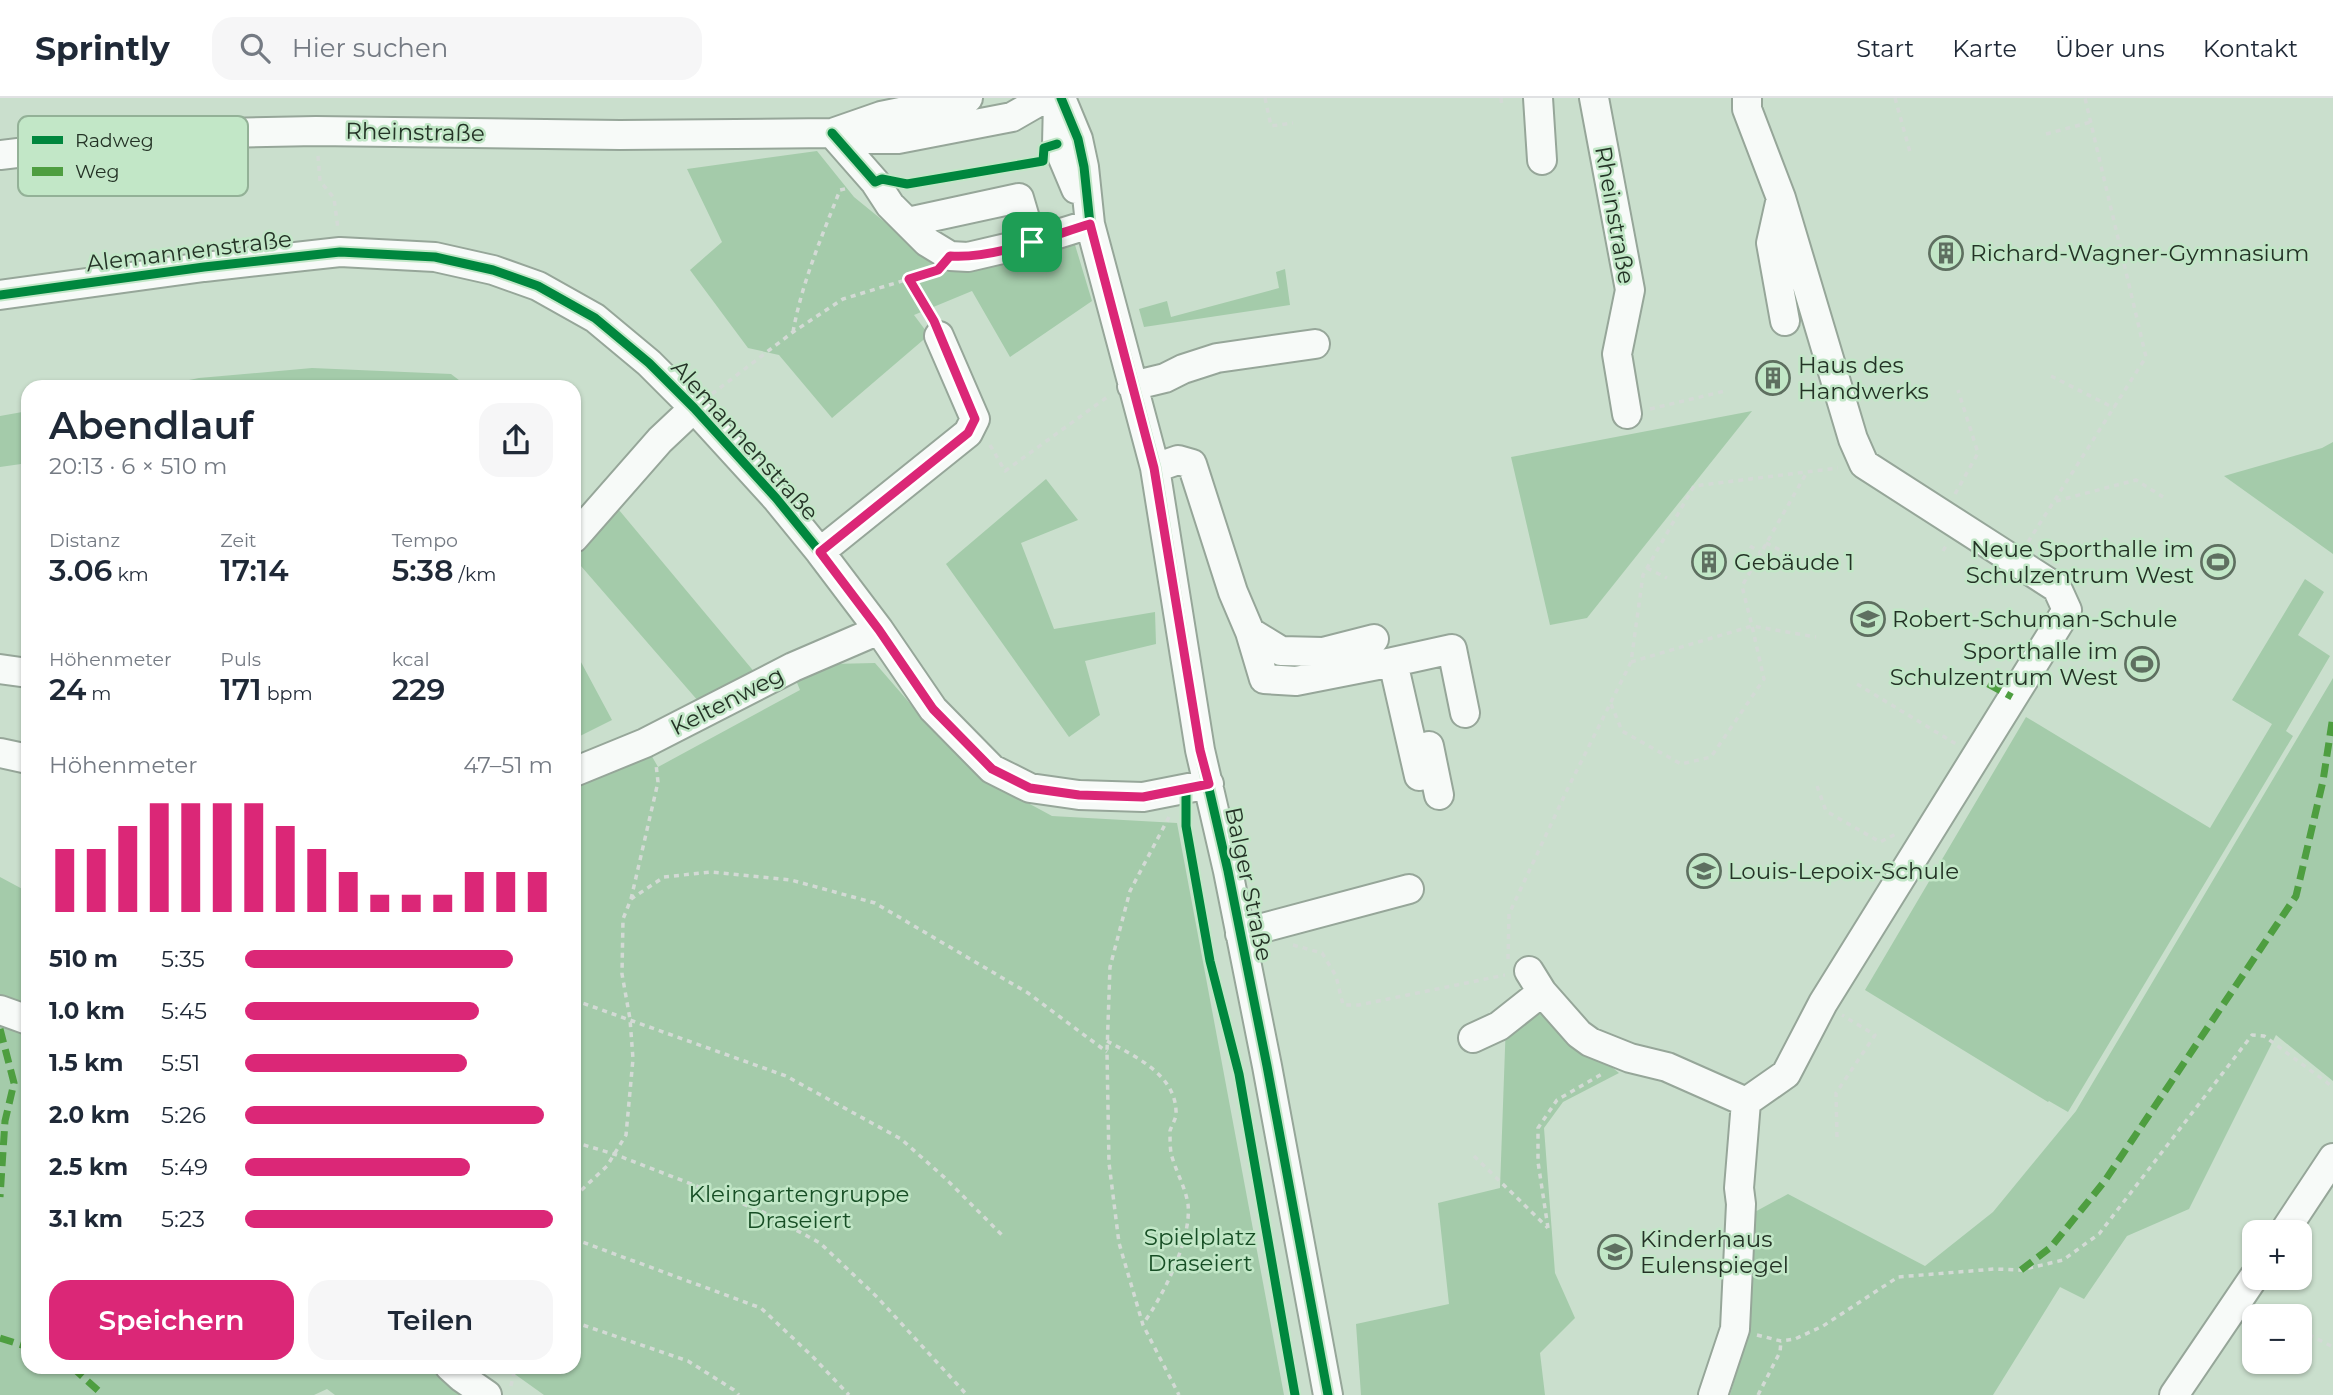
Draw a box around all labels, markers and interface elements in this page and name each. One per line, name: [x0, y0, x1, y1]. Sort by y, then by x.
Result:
search box: [212, 17, 702, 80]
text: Sprintly: [35, 28, 170, 68]
icon: search: [236, 29, 274, 67]
text: Hier suchen: [292, 32, 448, 64]
text: Start: [1856, 34, 1914, 63]
text: Karte: [1952, 34, 2017, 63]
text: Über uns: [2055, 34, 2165, 63]
text: Kontakt: [2203, 34, 2298, 63]
legend: [18, 116, 248, 196]
street label: Rheinstraße: [345, 117, 485, 147]
text: Radweg: [75, 129, 154, 152]
street label: Rheinstraße: [1589, 144, 1641, 286]
text: Weg: [75, 160, 120, 183]
pin: [1002, 212, 1062, 272]
icon: arrive: [1013, 223, 1051, 261]
street label: Alemannenstraße: [85, 225, 293, 277]
building icon: Richard-Wagner-Gymnasium: [1927, 234, 1965, 272]
place label: Richard-Wagner-Gymnasium: [1970, 239, 2310, 267]
place label: Haus des Handwerks: [1798, 351, 1929, 405]
street label: Alemannenstraße: [665, 354, 825, 526]
building icon: Haus des Handwerks: [1754, 359, 1792, 397]
text: Abendlauf: [49, 402, 253, 449]
button: share: [479, 403, 553, 477]
text: 20:13 · 6 × 510 m: [49, 452, 228, 480]
text: Distanz: [49, 529, 120, 552]
text: Zeit: [220, 529, 257, 552]
text: Tempo: [392, 529, 458, 552]
place label: Neue Sporthalle im Schulzentrum West: [1966, 535, 2194, 589]
building icon: Gebäude 1: [1690, 543, 1728, 581]
sports icon: Neue Sporthalle im Schulzentrum West: [2199, 543, 2237, 581]
place label: Gebäude 1: [1734, 548, 1854, 576]
text: 3.06: [49, 552, 112, 589]
text: 17:14: [220, 552, 289, 589]
text: 5:38: [392, 552, 454, 589]
text: km: [112, 563, 149, 586]
text: /km: [454, 563, 496, 586]
school or university icon: Robert-Schuman-Schule: [1849, 600, 1887, 638]
place label: Robert-Schuman-Schule: [1892, 605, 2177, 633]
place label: Sporthalle im Schulzentrum West: [1890, 637, 2118, 691]
sports icon: Sporthalle im Schulzentrum West: [2123, 645, 2161, 683]
text: Höhenmeter: [49, 648, 172, 671]
text: Puls: [220, 648, 261, 671]
text: kcal: [392, 648, 430, 671]
street label: Keltenweg: [666, 661, 788, 741]
text: 24: [49, 671, 86, 708]
text: 171: [220, 671, 262, 708]
text: 229: [392, 671, 445, 708]
text: m: [86, 682, 112, 705]
text: bpm: [262, 682, 313, 705]
text: Höhenmeter: [49, 751, 197, 779]
text: 47–51 m: [463, 751, 553, 779]
street label: Balger Straße: [1219, 805, 1279, 963]
school or university icon: Louis-Lepoix-Schule: [1685, 852, 1723, 890]
place label: Louis-Lepoix-Schule: [1728, 857, 1959, 885]
text: 510 m: [49, 945, 118, 973]
text: 5:35: [161, 945, 205, 973]
text: 1.0 km: [49, 997, 125, 1025]
text: 5:45: [161, 997, 207, 1025]
text: 1.5 km: [49, 1049, 123, 1077]
text: 5:51: [161, 1049, 200, 1077]
text: 2.0 km: [49, 1101, 130, 1129]
text: 5:26: [161, 1101, 206, 1129]
text: 2.5 km: [49, 1153, 128, 1181]
text: 5:49: [161, 1153, 208, 1181]
park label: Kleingartengruppe Draseiert: [689, 1180, 909, 1234]
text: 3.1 km: [49, 1205, 123, 1233]
text: 5:23: [161, 1205, 205, 1233]
map controls: [2242, 1220, 2312, 1374]
button: +: [2242, 1220, 2312, 1290]
park label: Spielplatz Draseiert: [1144, 1223, 1256, 1277]
place label: Kinderhaus Eulenspiegel: [1640, 1225, 1789, 1279]
school or university icon: Kinderhaus Eulenspiegel: [1596, 1233, 1634, 1271]
button: Speichern: [49, 1280, 294, 1360]
button: Teilen: [308, 1280, 553, 1360]
button: −: [2242, 1304, 2312, 1374]

